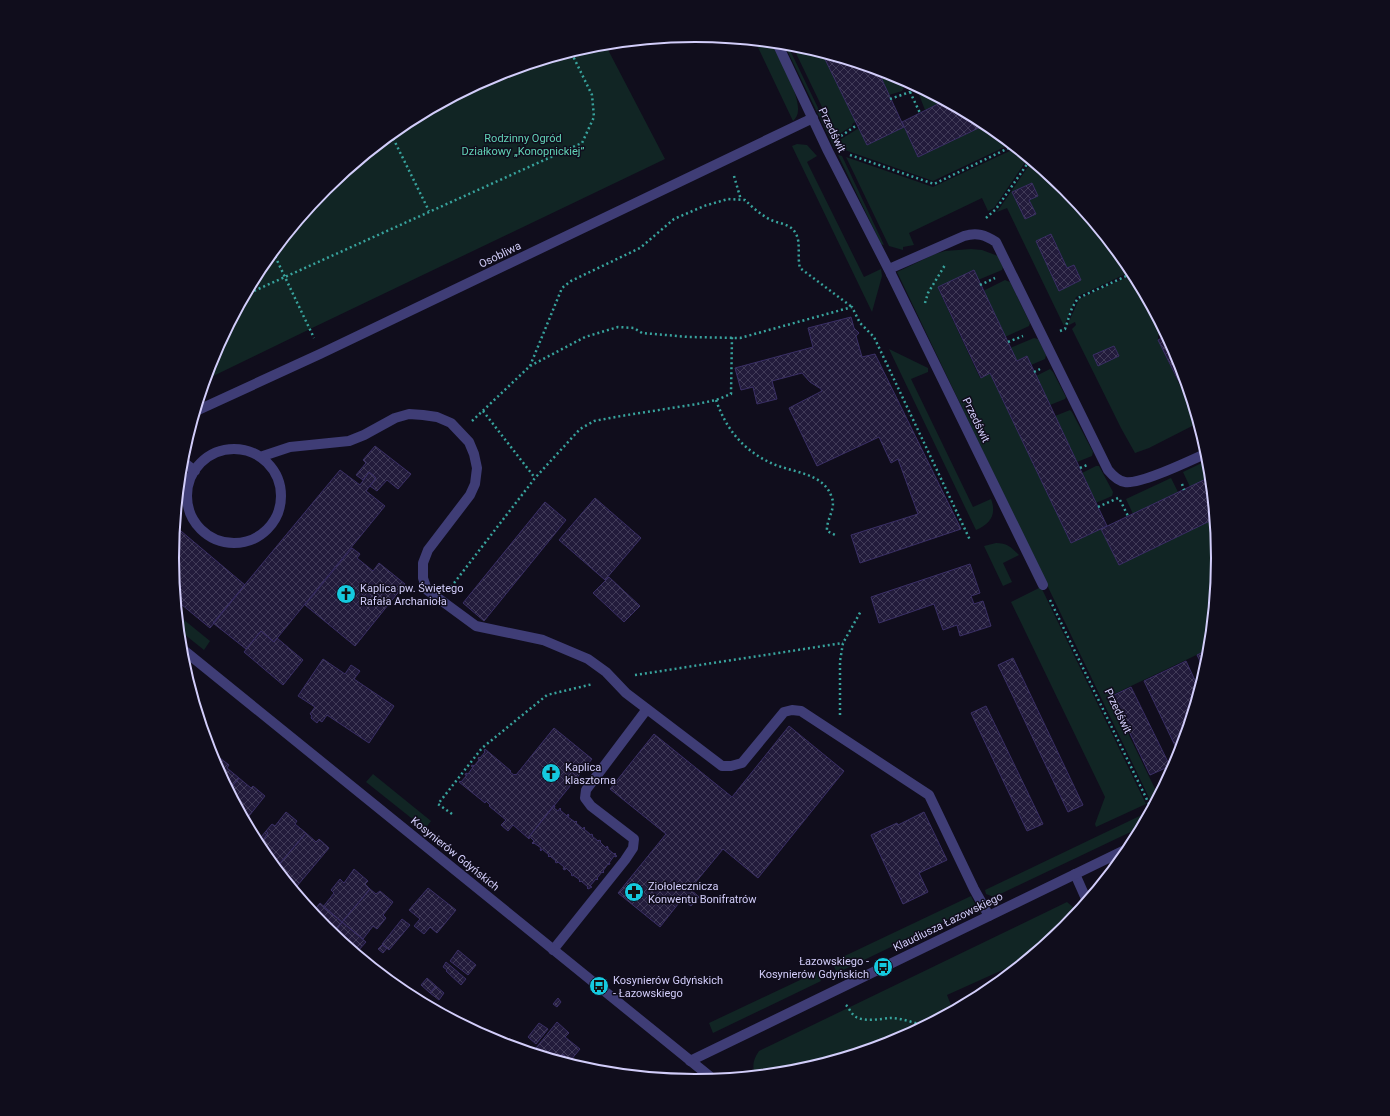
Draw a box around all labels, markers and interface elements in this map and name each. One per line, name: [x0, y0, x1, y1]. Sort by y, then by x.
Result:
street label: Przedświt: [816, 105, 849, 155]
park label: Rodzinny Ogród Działkowy „Konopnickiej”: [462, 132, 584, 158]
street label: Osobliwa: [477, 239, 523, 271]
street label: Przedświt: [960, 395, 993, 445]
place label: Kaplica pw. Świętego Rafała Archanioła: [360, 582, 463, 608]
church icon: Kaplica pw. Świętego Rafała Archanioła: [335, 583, 357, 605]
street label: Przedświt: [1102, 686, 1135, 736]
place label: Kaplica klasztorna: [565, 761, 616, 787]
church icon: Kaplica klasztorna: [540, 762, 562, 784]
street label: Kosynierów Gdyńskich: [408, 814, 502, 894]
place label: Ziołolecznicza Konwentu Bonifratrów: [648, 880, 757, 906]
pharmacy icon: Ziołolecznicza Konwentu Bonifratrów: [623, 881, 645, 903]
street label: Klaudiusza Łazowskiego: [891, 890, 1005, 954]
place label: Łazowskiego - Kosynierów Gdyńskich: [759, 955, 869, 981]
bus stop icon: Łazowskiego - Kosynierów Gdyńskich: [872, 956, 894, 978]
place label: Kosynierów Gdyńskich - Łazowskiego: [613, 974, 723, 1000]
bus stop icon: Kosynierów Gdyńskich - Łazowskiego: [588, 975, 610, 997]

